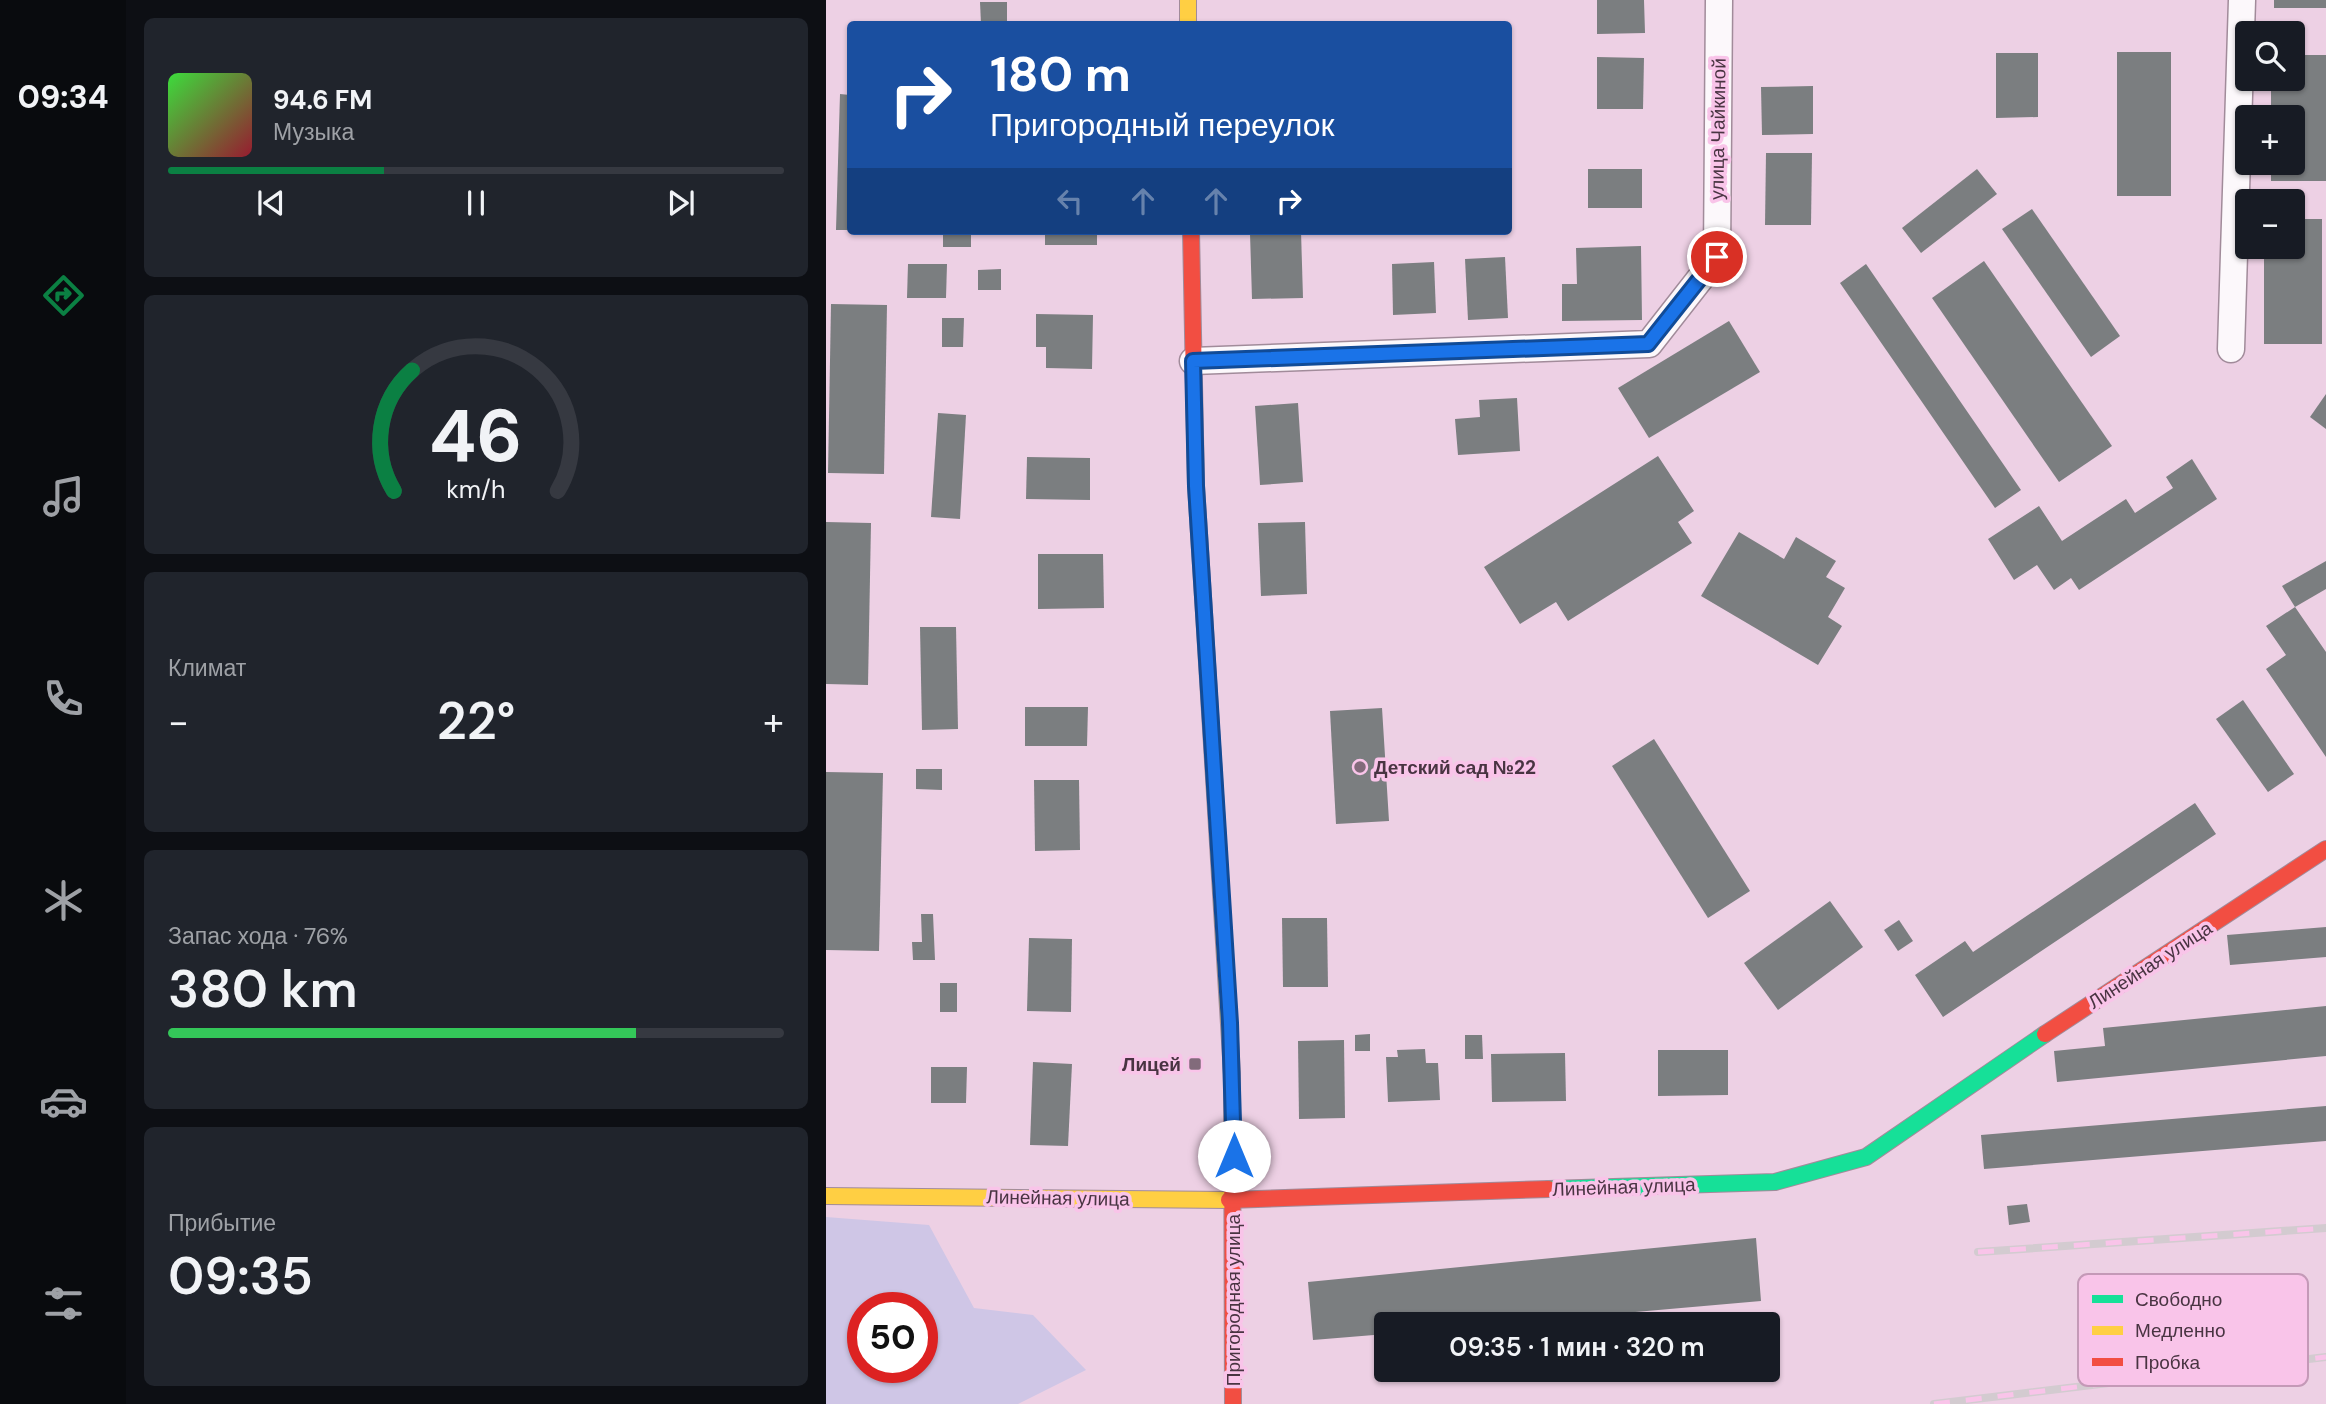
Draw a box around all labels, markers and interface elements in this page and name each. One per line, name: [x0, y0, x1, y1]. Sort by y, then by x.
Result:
map controls: [2235, 21, 2305, 259]
button: search: [2235, 21, 2305, 91]
text: 180 m: [990, 42, 1131, 106]
icon: right: [875, 49, 966, 140]
street label: улица Чайкиной: [1704, 58, 1732, 200]
text: 09:34: [17, 76, 109, 118]
text: 94.6 FM: [273, 83, 372, 117]
text: Пригородный переулок: [990, 104, 1335, 146]
button: +: [2235, 105, 2305, 175]
text: Музыка: [273, 117, 354, 147]
icon: left: [1051, 182, 1089, 220]
icon: ahead: [1124, 182, 1162, 220]
icon: ahead: [1197, 182, 1235, 220]
icon: right: [1270, 182, 1308, 220]
icon: previous: [252, 184, 290, 222]
icon: pause: [457, 184, 495, 222]
icon: next: [662, 184, 700, 222]
button: −: [2235, 189, 2305, 259]
pin: [1687, 227, 1747, 287]
icon: arrive: [1698, 238, 1736, 276]
icon: directions: [39, 271, 88, 320]
text: 46: [429, 389, 523, 484]
icon: music: [39, 472, 88, 521]
text: km/h: [446, 473, 506, 506]
text: Климат: [168, 653, 246, 683]
icon: phone: [39, 674, 88, 723]
text: 22°: [437, 687, 515, 755]
text: −: [168, 697, 189, 747]
text: +: [763, 697, 784, 747]
place label: Детский сад №22: [1374, 755, 1536, 780]
marker: Детский сад №22: [1352, 759, 1368, 775]
icon: climate: [39, 876, 88, 925]
street label: Линейная улица: [2083, 915, 2217, 1015]
text: Запас хода · 76%: [168, 921, 348, 951]
text: 380 km: [168, 955, 358, 1023]
place label: Лицей: [1122, 1052, 1181, 1077]
marker: Лицей: [1187, 1056, 1203, 1072]
icon: car: [39, 1077, 88, 1126]
position arrow: [1197, 1119, 1271, 1193]
street label: Линейная улица: [1552, 1172, 1697, 1202]
street label: Линейная улица: [986, 1184, 1130, 1212]
text: Прибытие: [168, 1208, 276, 1238]
street label: Пригородная улица: [1221, 1213, 1246, 1386]
text: 09:35: [168, 1242, 313, 1310]
legend: [2078, 1274, 2308, 1386]
icon: filters: [39, 1279, 88, 1328]
text: Свободно: [2135, 1287, 2222, 1312]
speed limit sign: 50: [847, 1292, 938, 1383]
text: Медленно: [2135, 1318, 2225, 1343]
text: 09:35 · 1 мин · 320 m: [1449, 1330, 1705, 1364]
text: Пробка: [2135, 1350, 2200, 1375]

